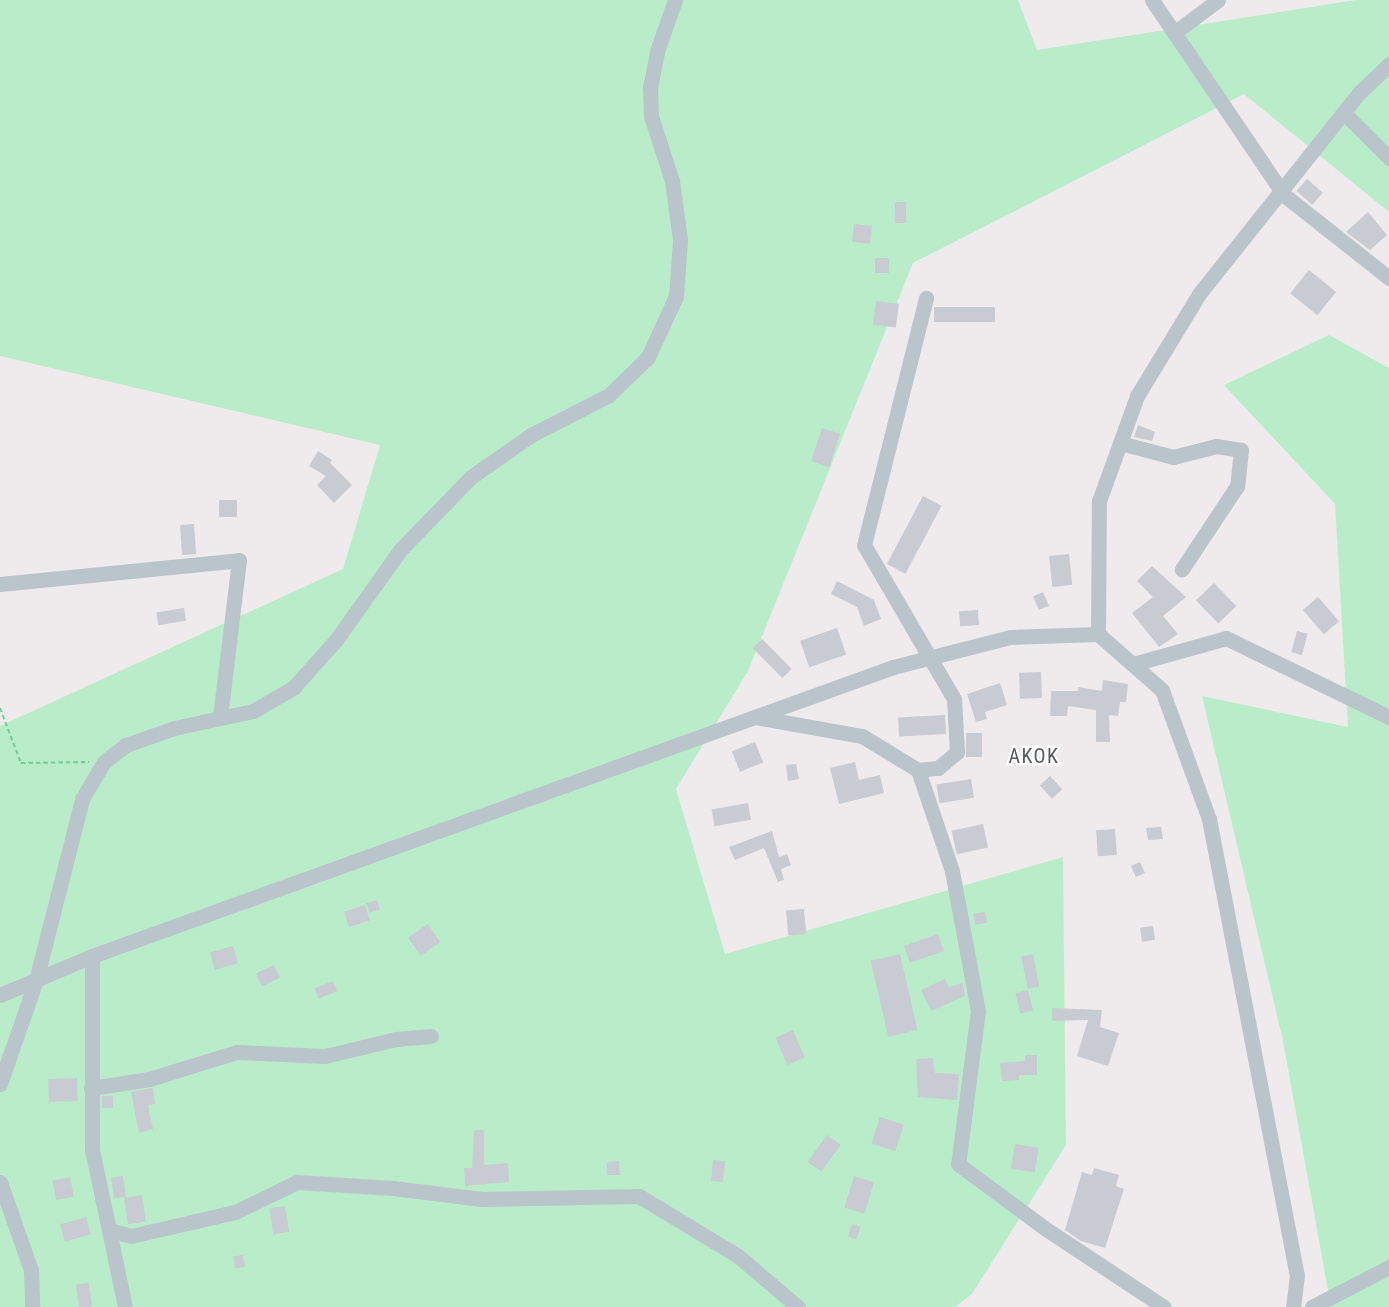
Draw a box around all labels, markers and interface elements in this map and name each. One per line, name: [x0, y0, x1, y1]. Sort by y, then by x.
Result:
district label: AKOK: [1008, 744, 1060, 768]

